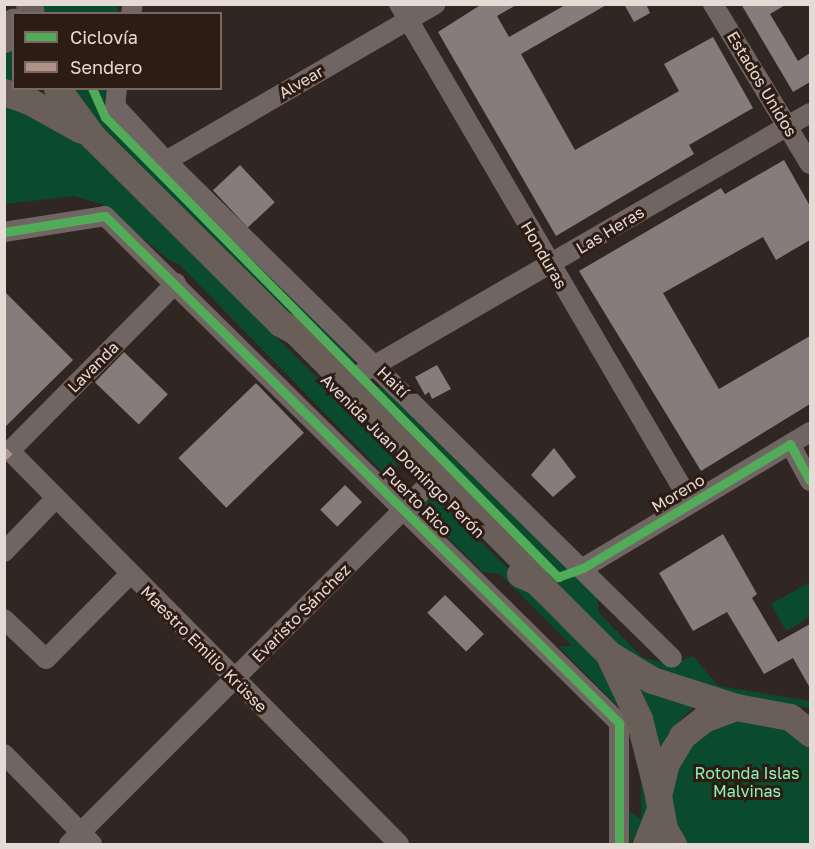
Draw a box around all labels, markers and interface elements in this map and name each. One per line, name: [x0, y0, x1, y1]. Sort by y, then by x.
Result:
legend: [12, 12, 222, 90]
text: Ciclovía: [70, 26, 138, 48]
street label: Estados Unidos: [723, 28, 801, 140]
text: Sendero: [70, 56, 142, 78]
street label: Alvear: [275, 62, 327, 102]
street label: Las Heras: [573, 202, 647, 258]
street label: Honduras: [517, 218, 571, 292]
street label: Lavanda: [63, 337, 123, 397]
street label: Haití: [373, 363, 413, 401]
street label: Avenida Juan Domingo Perón: [317, 370, 489, 542]
street label: Puerto Rico: [379, 463, 455, 539]
street label: Moreno: [648, 470, 708, 516]
street label: Evaristo Sánchez: [248, 560, 354, 666]
street label: Maestro Emilio Krüsse: [137, 582, 271, 716]
park label: Rotonda Islas Malvinas: [694, 763, 800, 801]

